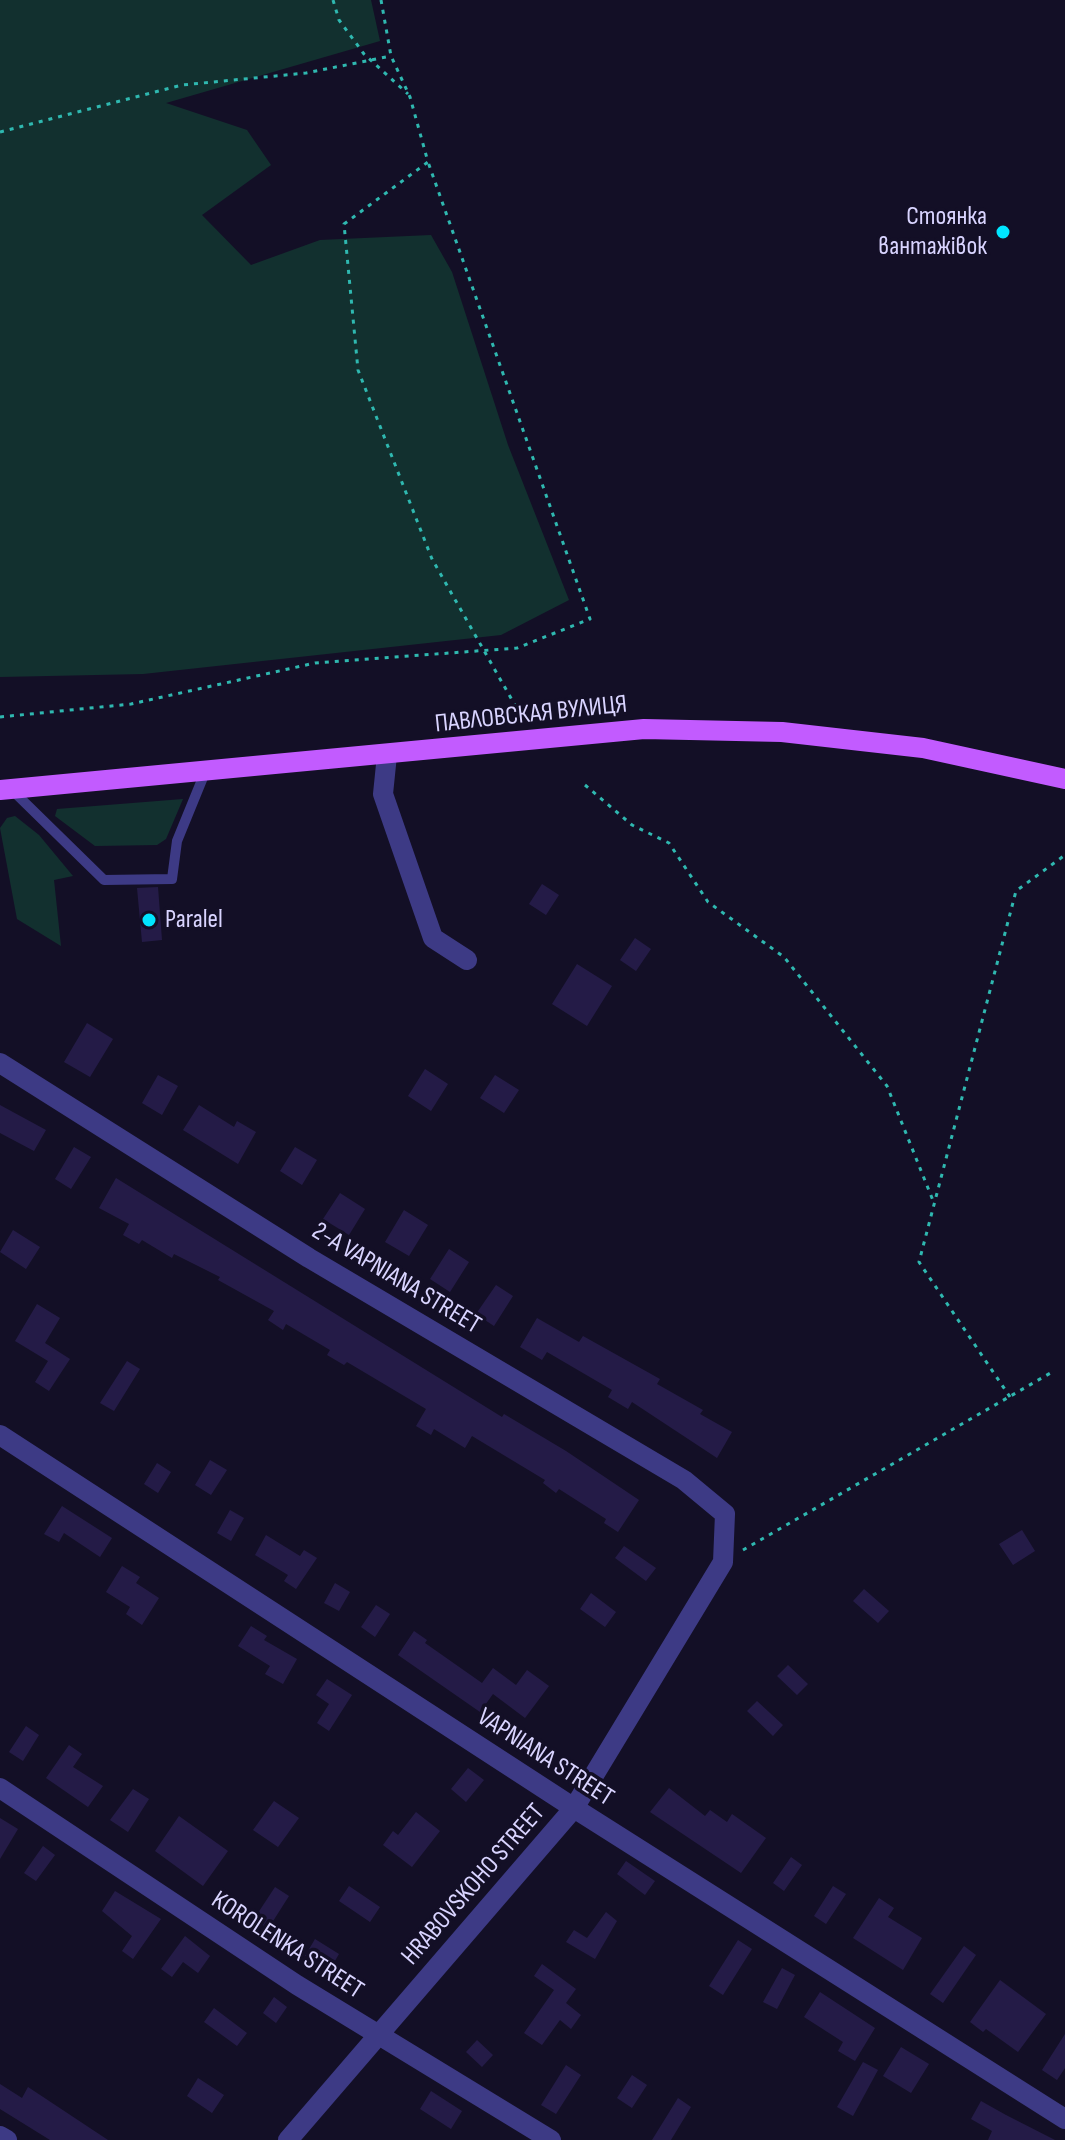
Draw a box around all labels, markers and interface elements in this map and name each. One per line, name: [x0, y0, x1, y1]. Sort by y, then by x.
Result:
place label: Стоянка вантажівок: [878, 201, 987, 262]
marker: Стоянка вантажівок: [994, 223, 1012, 241]
street label: ПАВЛОВСКАЯ ВУЛИЦЯ: [433, 689, 629, 741]
place label: Paralel: [165, 904, 223, 936]
marker: Paralel: [140, 911, 158, 929]
street label: 2-A VAPNIANA STREET: [306, 1216, 486, 1342]
street label: VAPNIANA STREET: [471, 1702, 619, 1814]
street label: HRABOVSKOHO STREET: [396, 1798, 552, 1972]
street label: KOROLENKA STREET: [205, 1885, 369, 2007]

